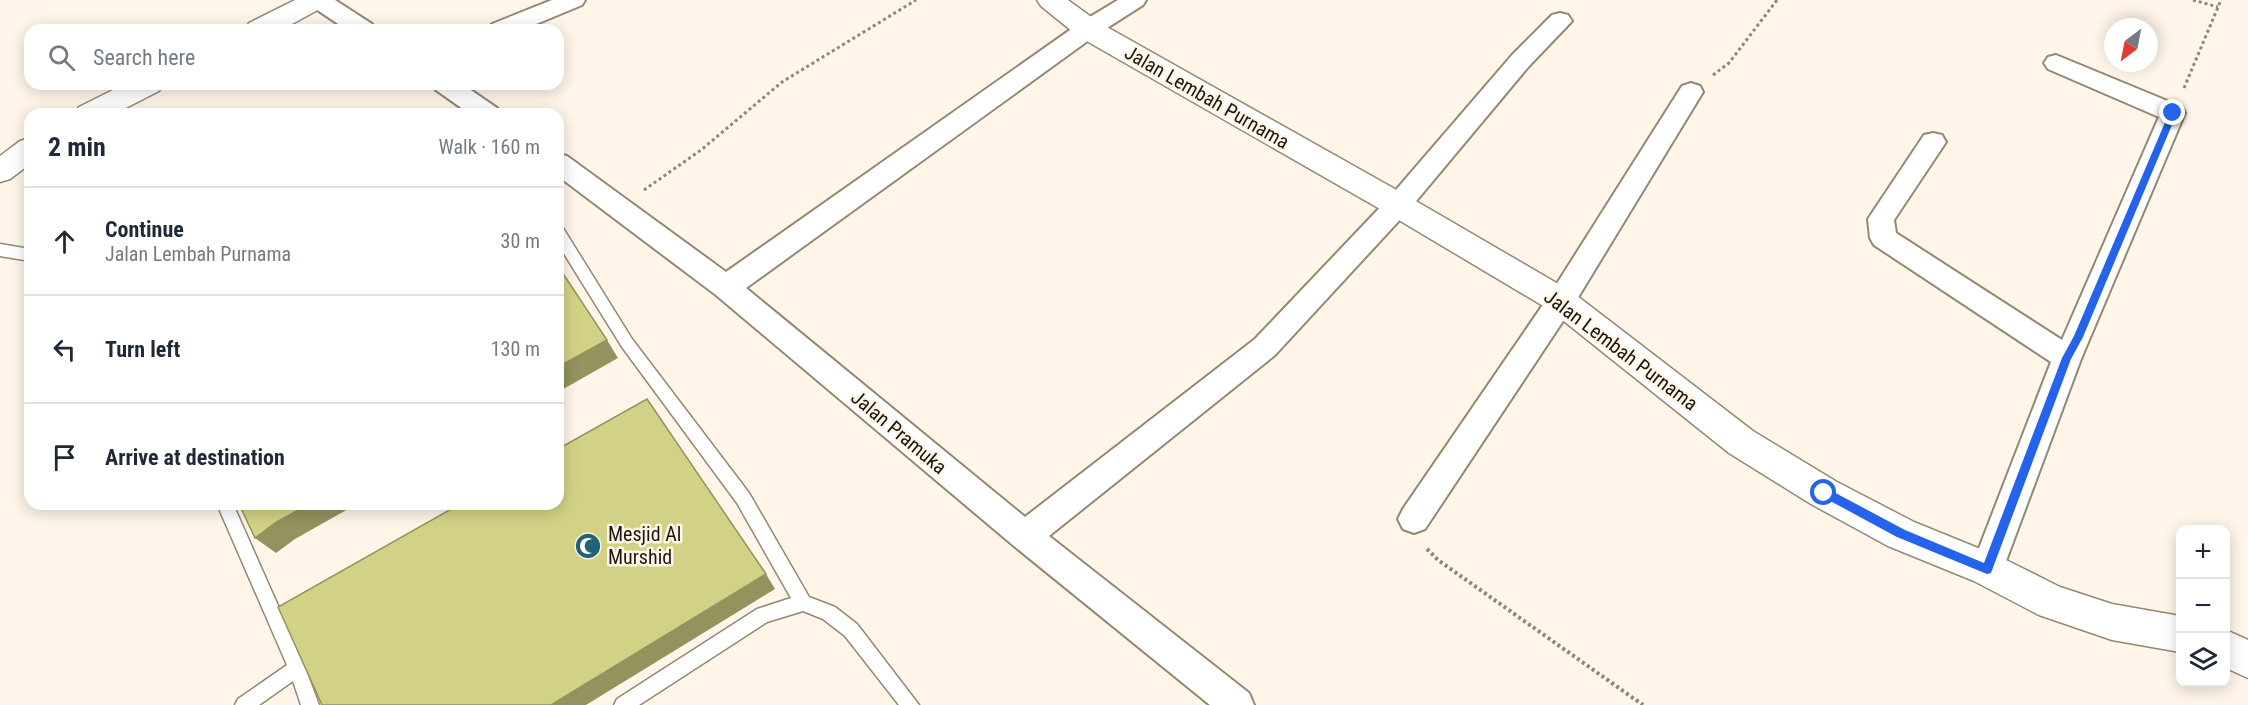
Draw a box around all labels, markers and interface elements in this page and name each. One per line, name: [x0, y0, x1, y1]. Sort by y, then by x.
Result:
north arrow: [2104, 18, 2158, 72]
search box: [24, 24, 564, 90]
street label: Jalan Lembah Purnama: [1120, 40, 1294, 154]
icon: search: [45, 41, 78, 74]
text: Search here: [93, 45, 195, 70]
route end: [2159, 99, 2185, 125]
text: 2 min: [48, 132, 106, 162]
text: Walk · 160 m: [439, 135, 540, 159]
text: Continue: [105, 217, 184, 242]
icon: ahead: [48, 225, 81, 258]
text: 30 m: [501, 229, 540, 253]
text: Jalan Lembah Purnama: [105, 242, 291, 266]
street label: Jalan Lembah Purnama: [1539, 284, 1703, 416]
icon: left: [48, 333, 81, 366]
text: Turn left: [105, 337, 180, 362]
text: 130 m: [491, 337, 540, 361]
street label: Jalan Pramuka: [846, 385, 952, 479]
icon: arrive: [48, 441, 81, 474]
text: Arrive at destination: [105, 445, 285, 470]
route start: [1810, 479, 1836, 505]
place label: Mesjid Al Murshid: [608, 522, 681, 569]
map controls: [2176, 525, 2230, 687]
button: +: [2176, 525, 2230, 579]
mosque icon: Mesjid Al Murshid: [573, 531, 603, 561]
button: −: [2176, 579, 2230, 633]
button: layers: [2176, 633, 2230, 687]

